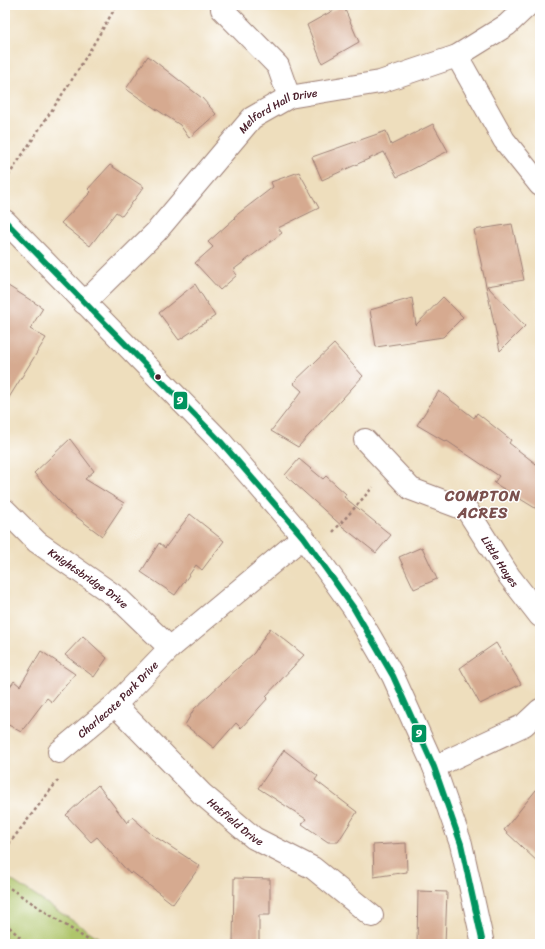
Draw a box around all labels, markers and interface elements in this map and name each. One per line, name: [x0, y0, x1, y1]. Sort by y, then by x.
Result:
street label: Melford Hall Drive: [234, 83, 319, 138]
unlabelled marker: [153, 372, 163, 382]
line badge: 9: [173, 391, 188, 410]
text: 9: [177, 391, 184, 410]
district label: COMPTON ACRES: [444, 483, 521, 526]
street label: Little Hayes: [476, 532, 524, 592]
street label: Knightsbridge Drive: [44, 543, 133, 614]
street label: Charlecote Park Drive: [73, 656, 163, 743]
line badge: 9: [411, 724, 427, 743]
text: 9: [416, 724, 423, 743]
street label: Hatfield Drive: [203, 793, 267, 851]

